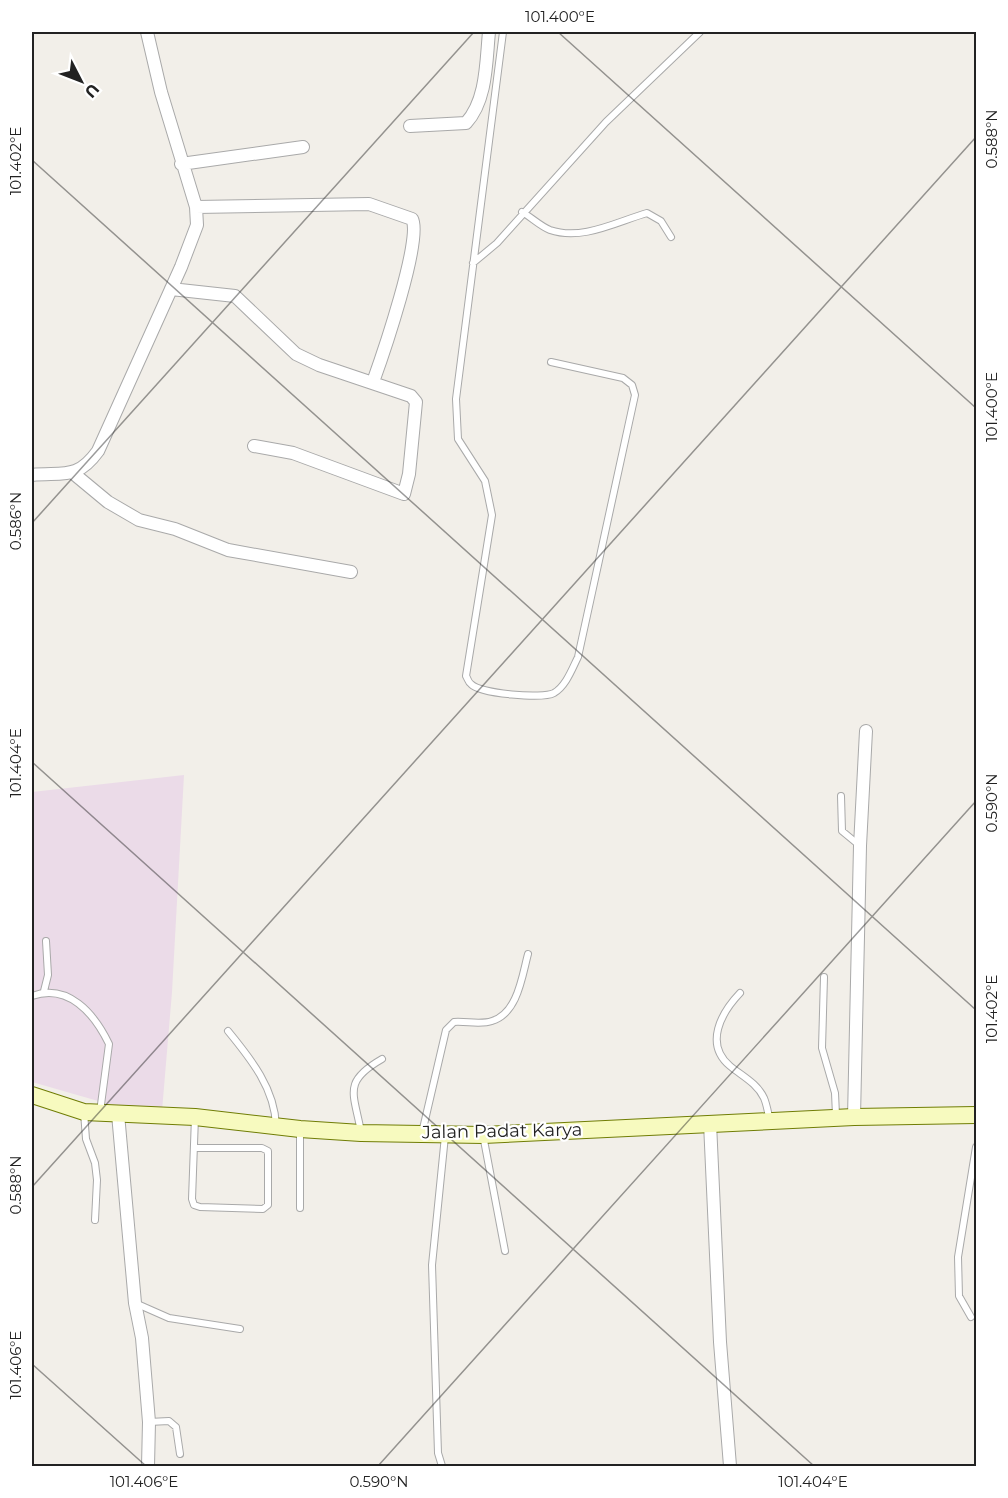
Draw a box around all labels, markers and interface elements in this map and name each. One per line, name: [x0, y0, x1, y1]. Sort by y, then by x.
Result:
text: 101.400°E: [525, 7, 595, 26]
north arrow: [51, 51, 111, 111]
text: U: [80, 80, 103, 102]
text: 0.588°N: [982, 109, 1001, 169]
text: 101.402°E: [6, 127, 25, 195]
text: 101.400°E: [982, 372, 1001, 442]
text: 0.586°N: [6, 492, 25, 550]
text: 101.404°E: [6, 728, 25, 798]
text: 0.590°N: [982, 773, 1001, 833]
text: 101.402°E: [982, 975, 1001, 1043]
street label: Jalan Padat Karya: [421, 1119, 582, 1143]
text: 0.588°N: [6, 1155, 25, 1215]
text: 101.406°E: [6, 1331, 25, 1399]
text: 101.406°E: [110, 1472, 178, 1491]
text: 0.590°N: [349, 1472, 409, 1491]
text: 101.404°E: [778, 1472, 848, 1491]

